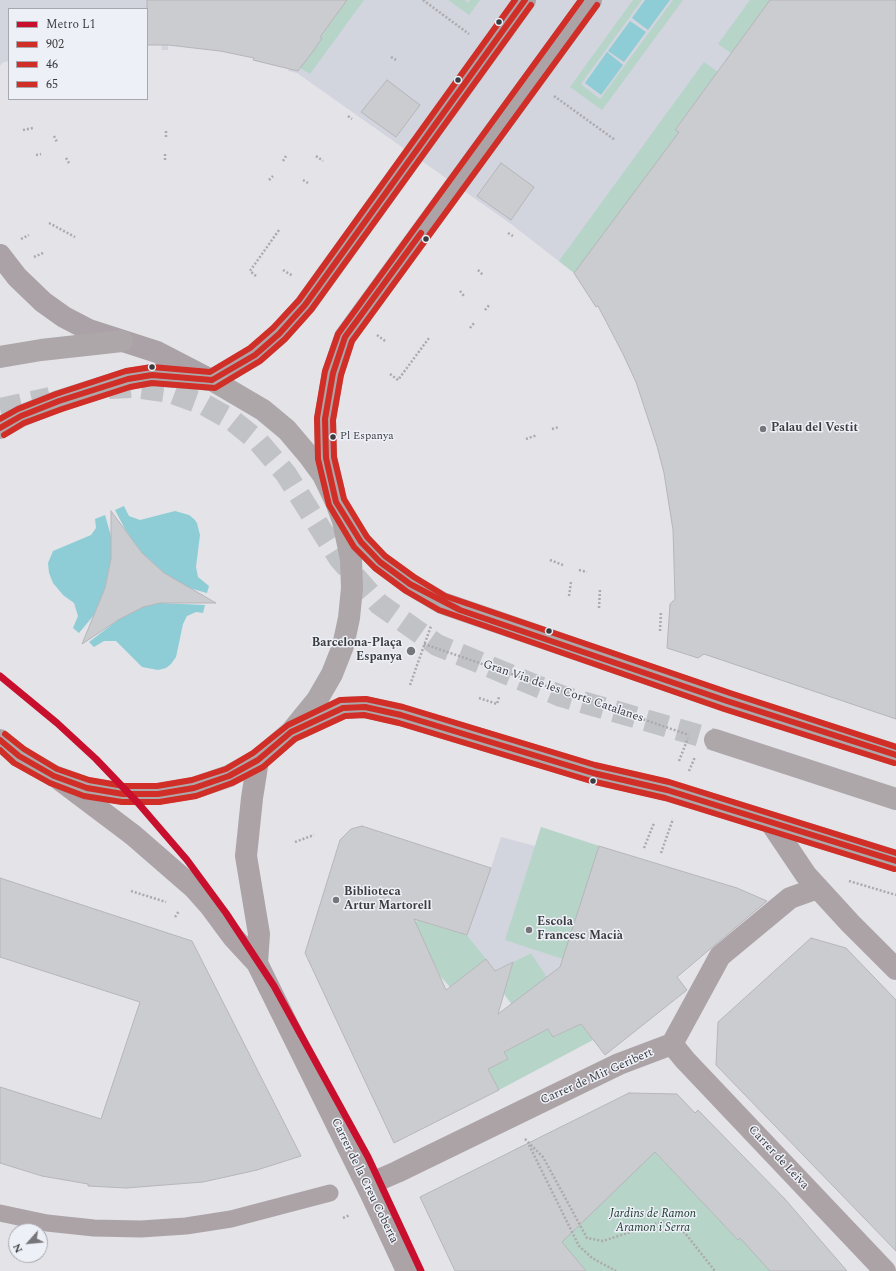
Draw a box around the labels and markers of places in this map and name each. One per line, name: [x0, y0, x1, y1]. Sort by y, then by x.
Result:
unlabelled marker: [494, 17, 504, 27]
unlabelled marker: [453, 75, 463, 85]
unlabelled marker: [421, 234, 431, 244]
unlabelled marker: [147, 362, 157, 372]
place label: Palau del Vestit: [771, 422, 858, 436]
marker: Palau del Vestit: [758, 424, 768, 434]
place label: Pl Espanya: [340, 430, 394, 444]
marker: Pl Espanya: [328, 432, 338, 442]
unlabelled marker: [544, 626, 554, 636]
place label: Barcelona-Plaça Espanya: [312, 637, 402, 665]
marker: Barcelona-Plaça Espanya: [405, 645, 417, 657]
unlabelled marker: [588, 776, 598, 786]
place label: Biblioteca Artur Martorell: [344, 886, 431, 914]
marker: Biblioteca Artur Martorell: [331, 895, 341, 905]
place label: Escola Francesc Macià: [537, 916, 623, 944]
marker: Escola Francesc Macià: [524, 925, 534, 935]

